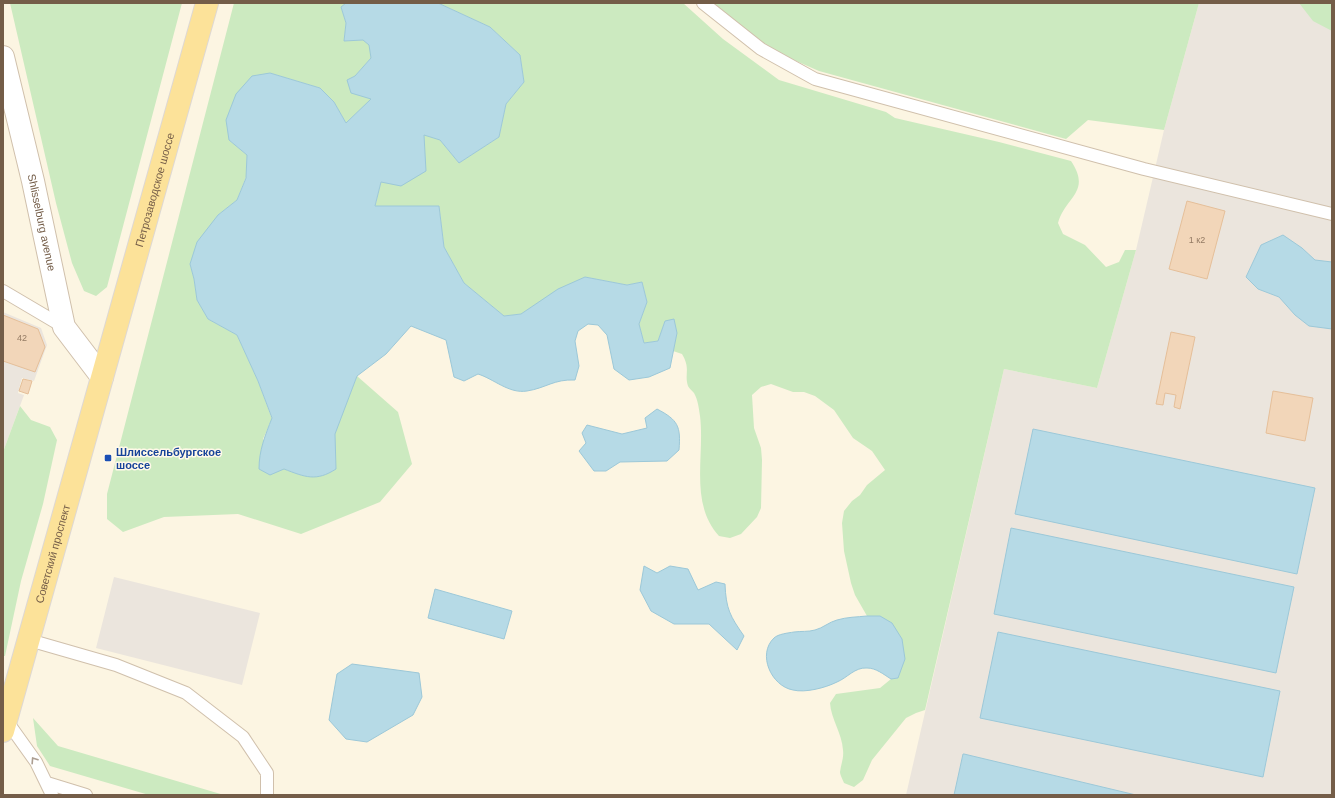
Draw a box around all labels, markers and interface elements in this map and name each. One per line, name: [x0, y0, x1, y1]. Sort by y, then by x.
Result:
street label: Петрозаводское шоссе: [133, 131, 176, 248]
street label: Shlisselburg avenue: [25, 173, 58, 272]
house number: 1 к2: [1189, 235, 1205, 245]
house number: 42: [17, 333, 27, 343]
place label: Шлиссельбургское шоссе: [116, 446, 221, 471]
marker: Шлиссельбургское шоссе: [103, 453, 113, 463]
street label: Советский проспект: [33, 503, 72, 605]
one-way arrow: [31, 757, 39, 764]

